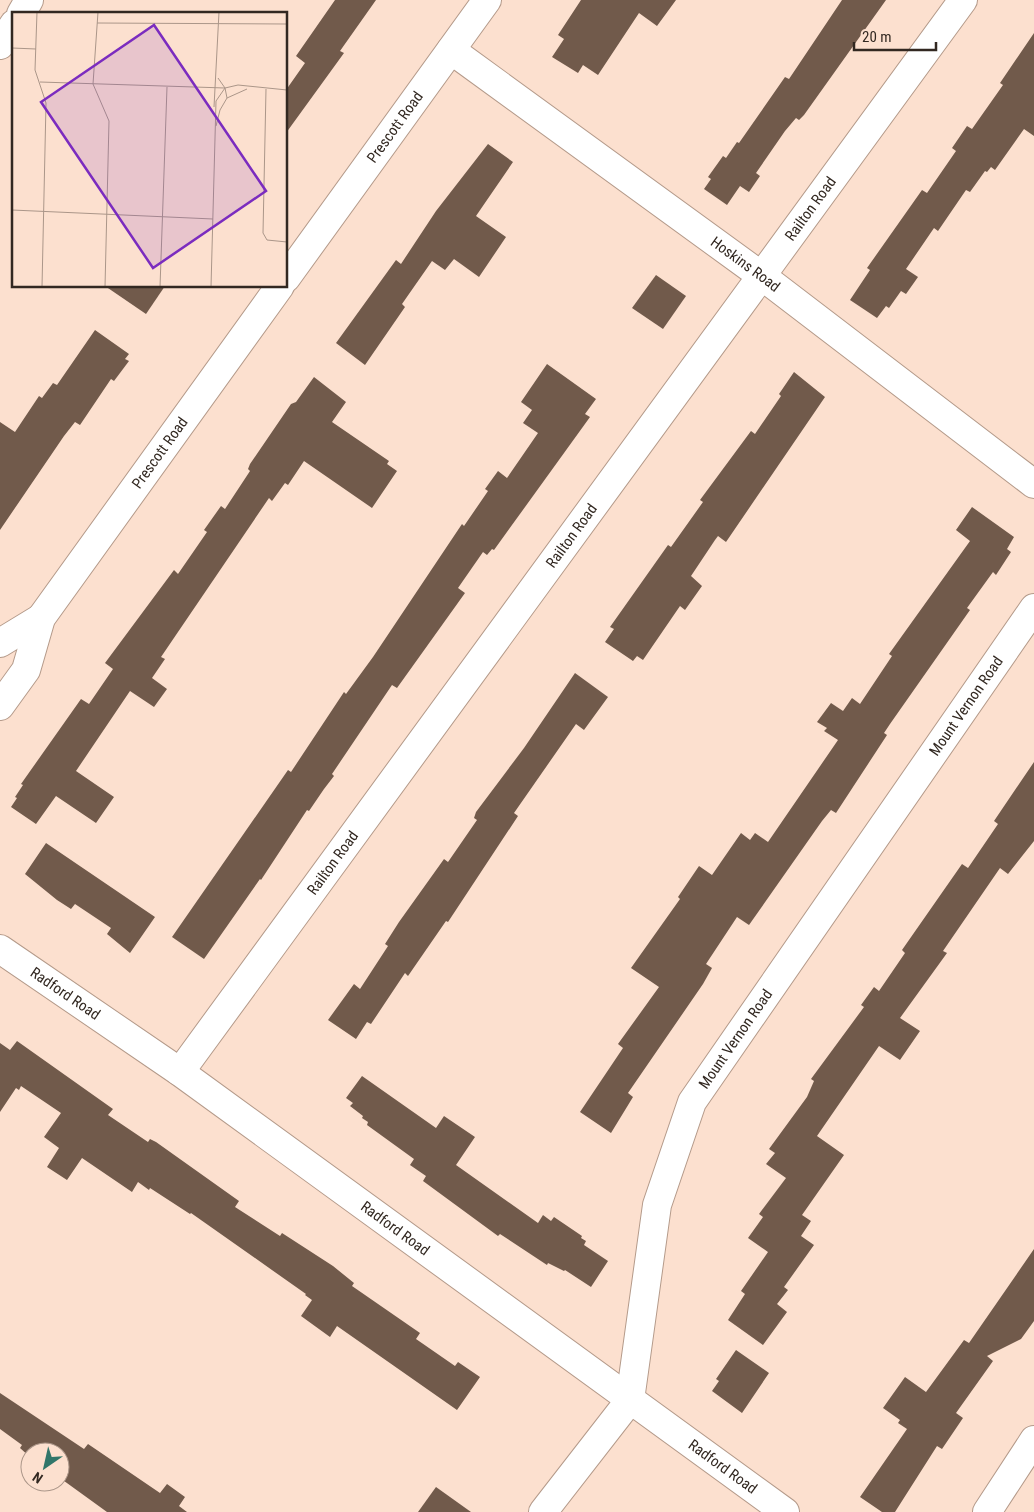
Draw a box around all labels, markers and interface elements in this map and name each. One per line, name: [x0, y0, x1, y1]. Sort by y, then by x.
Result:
inset map: [12, 12, 288, 288]
scale bar: [854, 20, 936, 52]
text: 20 m: [862, 28, 892, 46]
street label: Prescott Road: [363, 88, 427, 166]
street label: Railton Road: [781, 173, 840, 244]
street label: Hoskins Road: [707, 233, 784, 296]
street label: Prescott Road: [128, 414, 192, 492]
street label: Railton Road: [542, 500, 601, 571]
street label: Mount Vernon Road: [925, 653, 1007, 759]
street label: Railton Road: [303, 827, 362, 898]
street label: Radford Road: [27, 963, 103, 1024]
street label: Mount Vernon Road: [695, 986, 776, 1092]
street label: Radford Road: [357, 1198, 433, 1259]
street label: Radford Road: [685, 1436, 760, 1498]
north arrow: [20, 1442, 70, 1492]
text: N: [30, 1469, 46, 1487]

